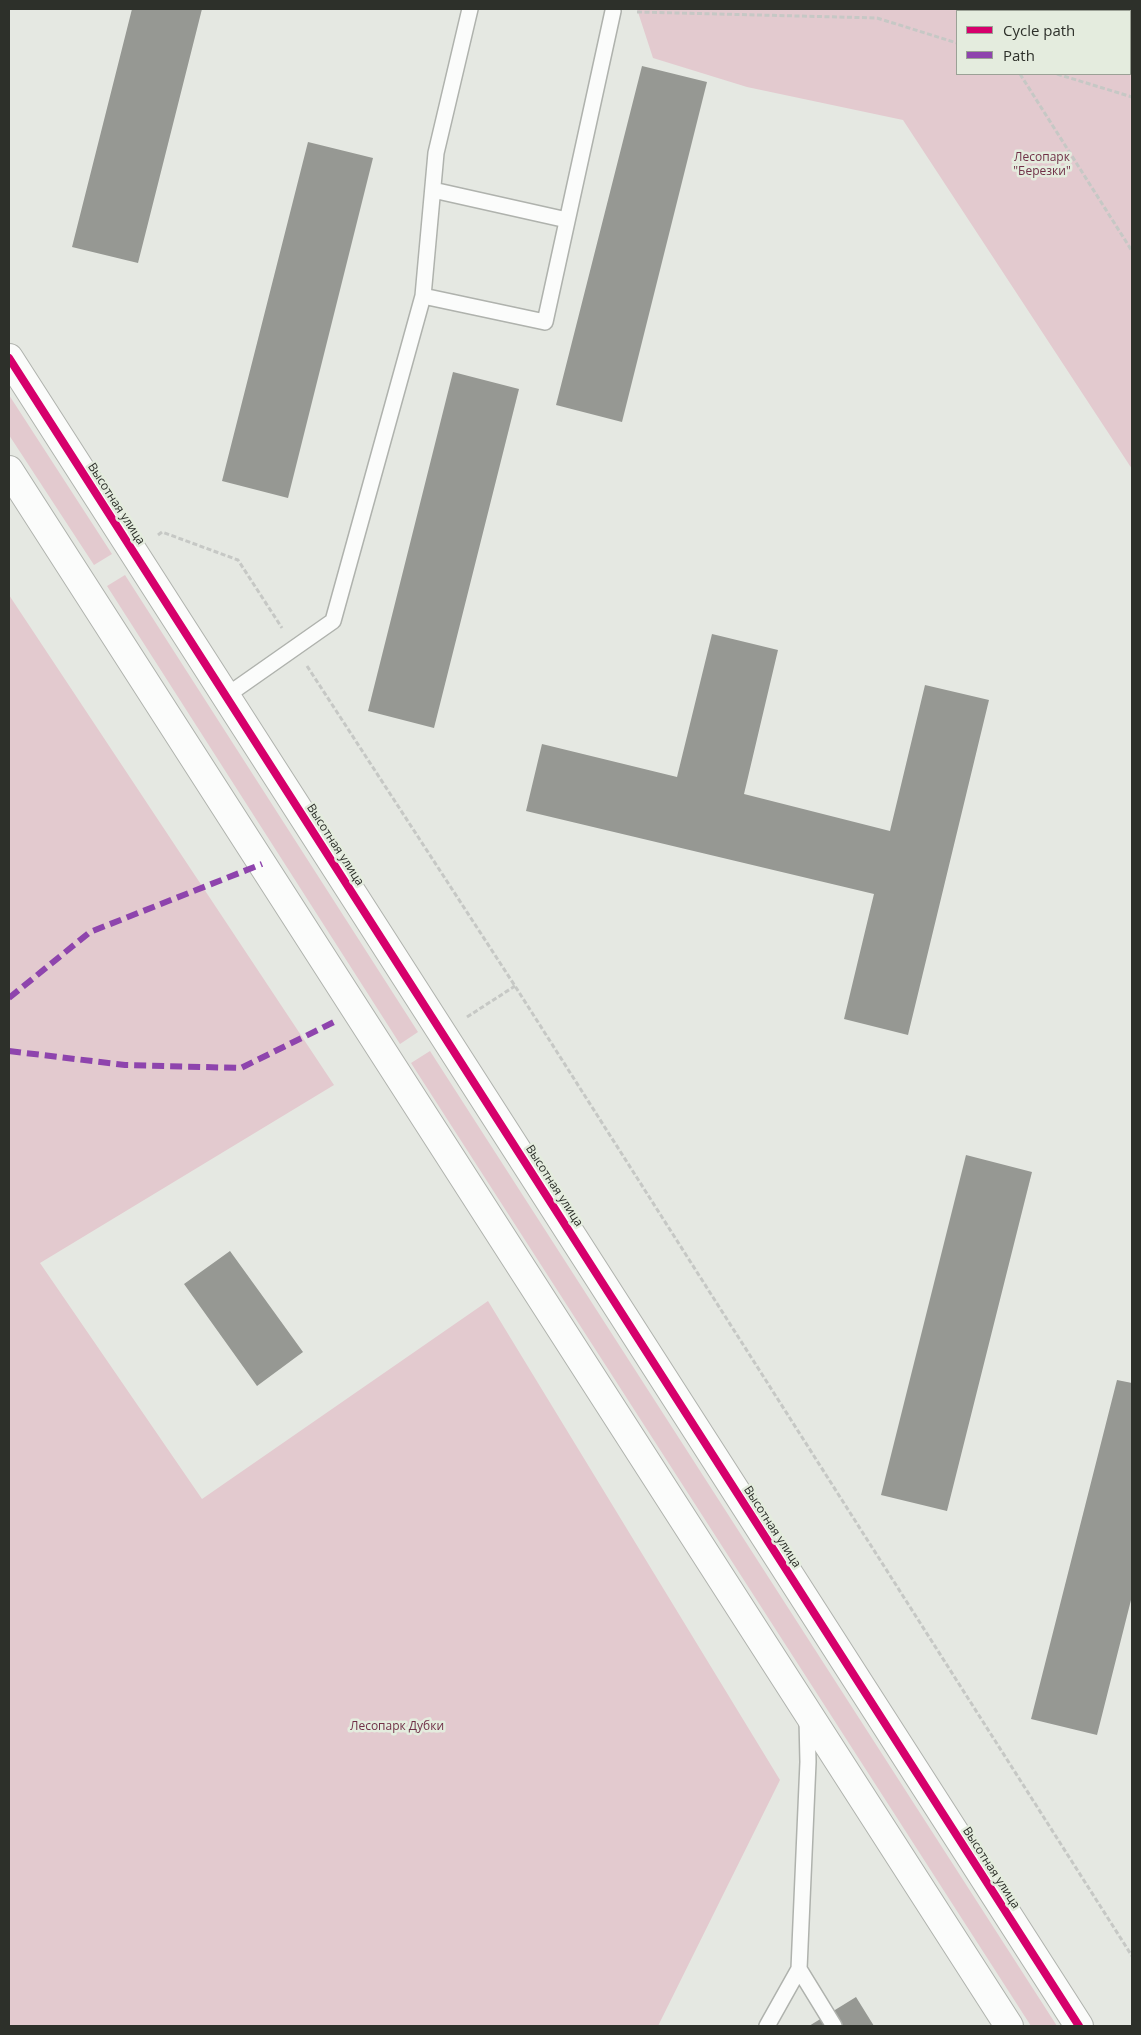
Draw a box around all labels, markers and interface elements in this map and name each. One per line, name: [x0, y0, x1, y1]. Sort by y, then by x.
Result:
legend: [956, 10, 1131, 75]
text: Cycle path: [1003, 20, 1075, 40]
text: Path: [1003, 45, 1035, 65]
park label: Лесопарк "Березки": [1013, 151, 1071, 179]
street label: Высотная улица: [84, 461, 148, 547]
street label: Высотная улица: [303, 802, 367, 888]
street label: Высотная улица: [522, 1143, 586, 1229]
street label: Высотная улица: [740, 1484, 804, 1570]
park label: Лесопарк Дубки: [350, 1720, 444, 1734]
street label: Высотная улица: [959, 1825, 1023, 1911]

